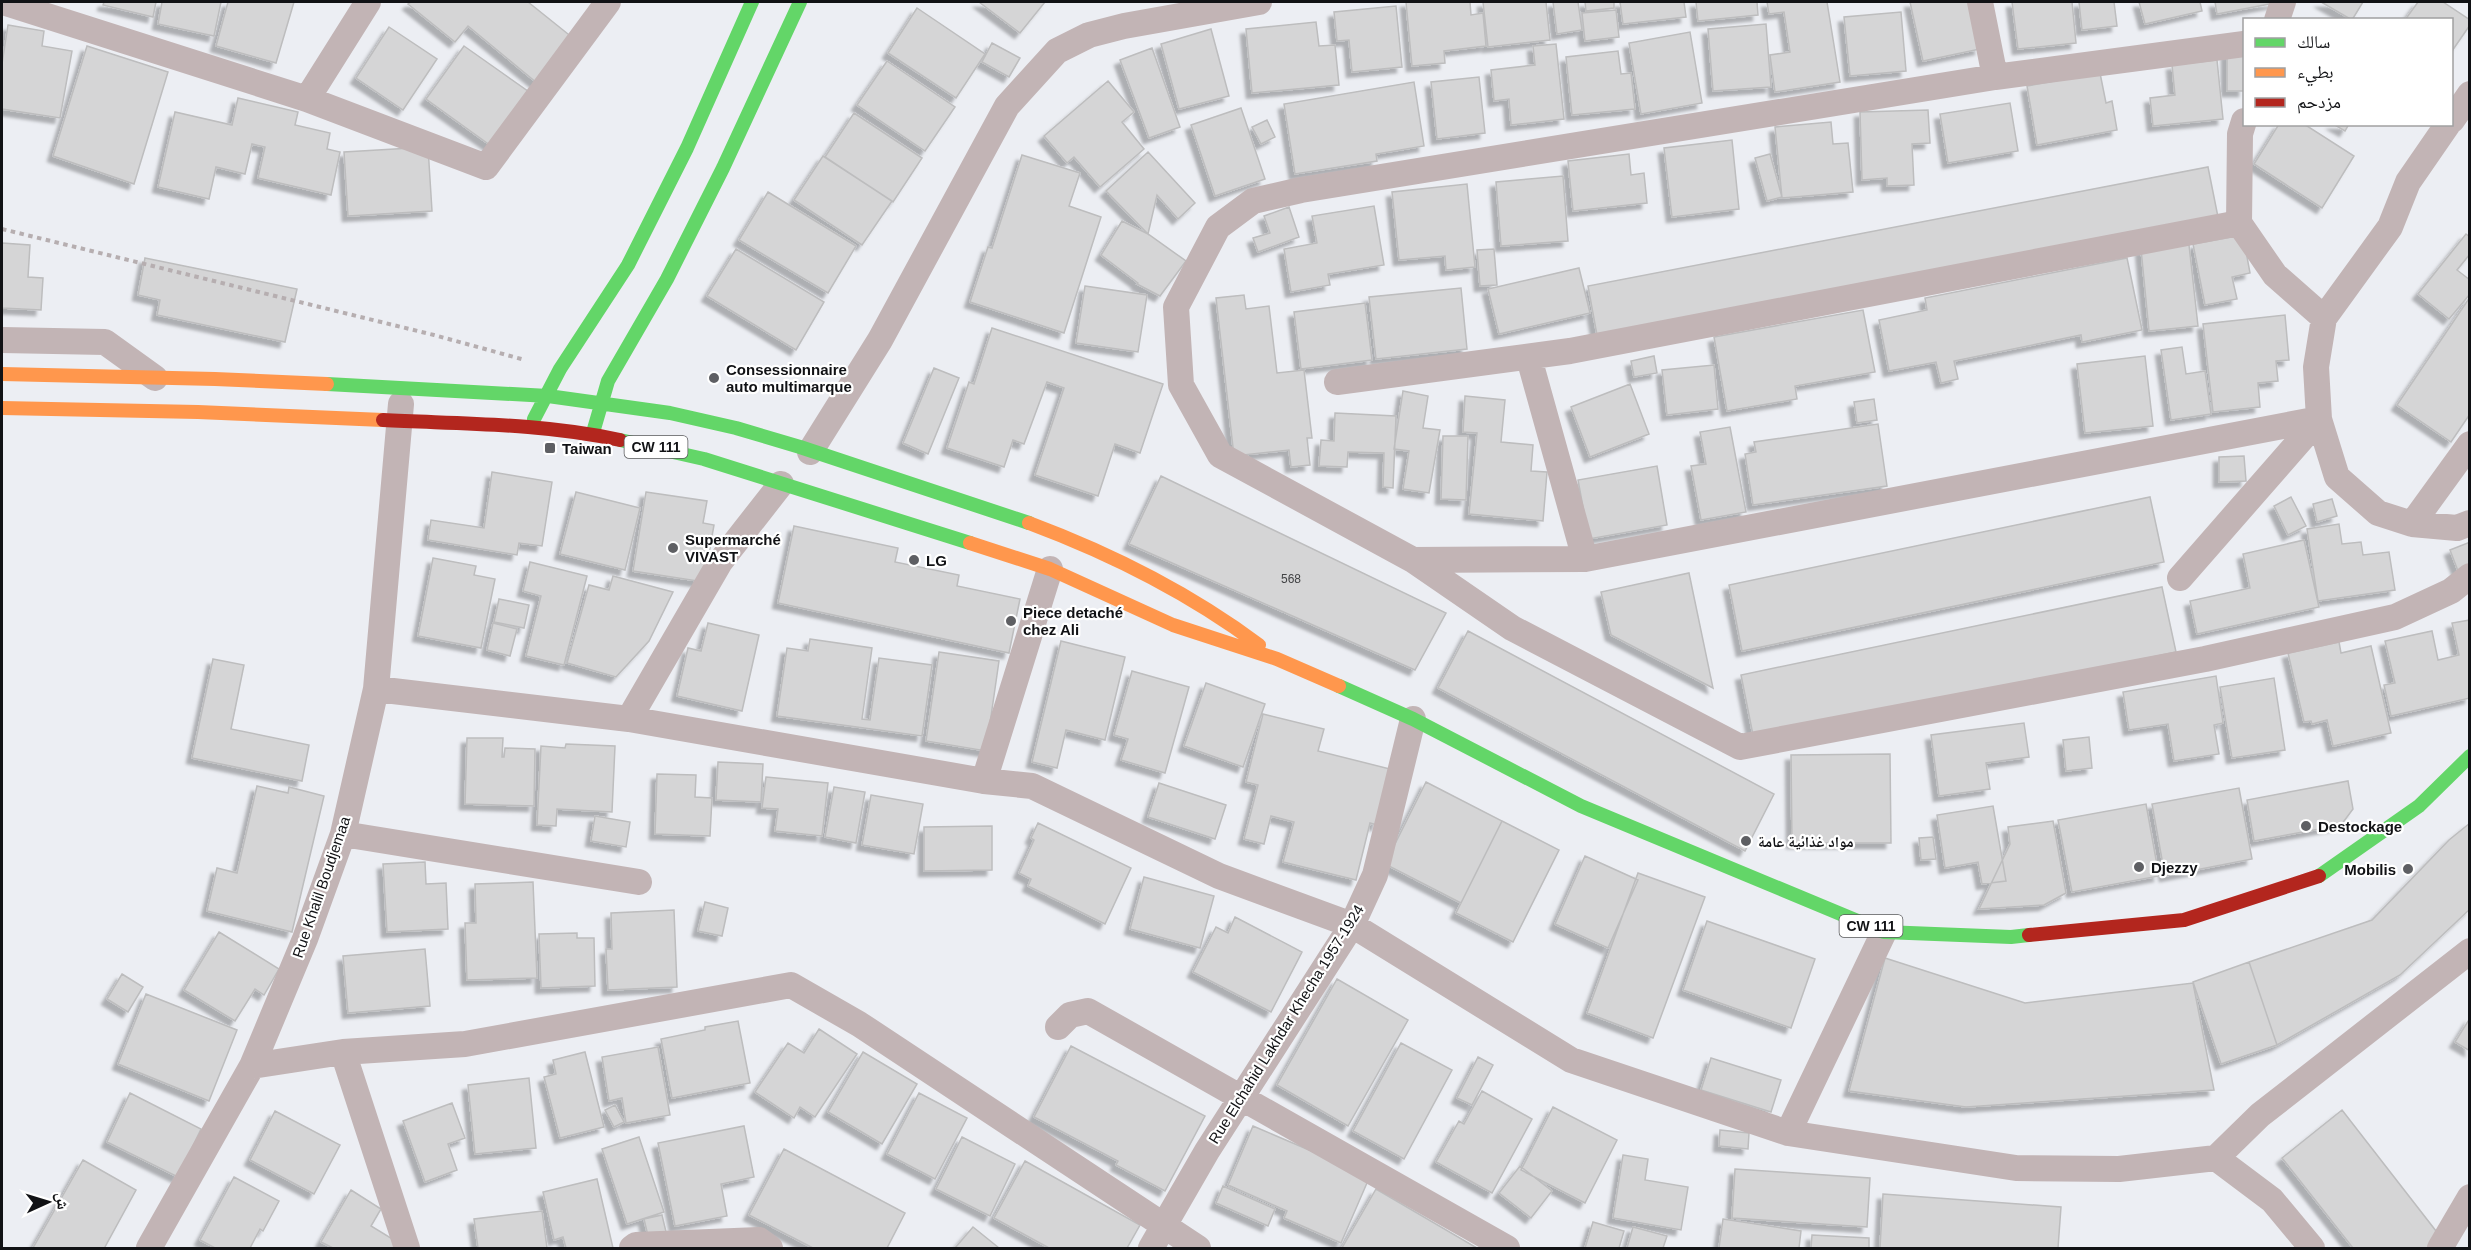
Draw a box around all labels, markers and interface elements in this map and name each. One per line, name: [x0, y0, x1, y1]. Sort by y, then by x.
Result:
legend: [2243, 18, 2453, 126]
text: سالك: [2297, 32, 2330, 52]
text: بطيء: [2297, 62, 2334, 87]
text: مزدحم: [2297, 92, 2341, 114]
place label: Consessionnaire auto multimarque: [726, 361, 852, 395]
marker: Consessionnaire auto multimarque: [707, 371, 721, 385]
road number: CW 111: [624, 436, 688, 458]
place label: Taiwan: [562, 440, 612, 457]
marker: Taiwan: [543, 441, 557, 455]
place label: Supermarché VIVAST: [685, 531, 781, 565]
marker: Supermarché VIVAST: [666, 541, 680, 555]
place label: LG: [926, 552, 947, 569]
marker: LG: [907, 553, 921, 567]
house number: 568: [1281, 572, 1301, 586]
place label: Piece detaché chez Ali: [1023, 604, 1123, 638]
marker: Piece detaché chez Ali: [1004, 614, 1018, 628]
street label: Rue Khalil Boudjemaa: [289, 813, 353, 960]
place label: Destockage: [2318, 818, 2402, 835]
marker: Destockage: [2299, 819, 2313, 833]
place label: مواد غذائية عامة: [1758, 833, 1854, 850]
marker: مواد غذائية عامة: [1739, 834, 1753, 848]
place label: Djezzy: [2151, 859, 2198, 876]
marker: Djezzy: [2132, 860, 2146, 874]
place label: Mobilis: [2344, 861, 2396, 878]
marker: Mobilis: [2401, 862, 2415, 876]
street label: Rue Elchahid Lakhdar Khecha 1957-1924: [1205, 901, 1367, 1147]
road number: CW 111: [1840, 915, 1902, 937]
north arrow: [18, 1172, 78, 1232]
text: ش: [52, 1192, 72, 1210]

